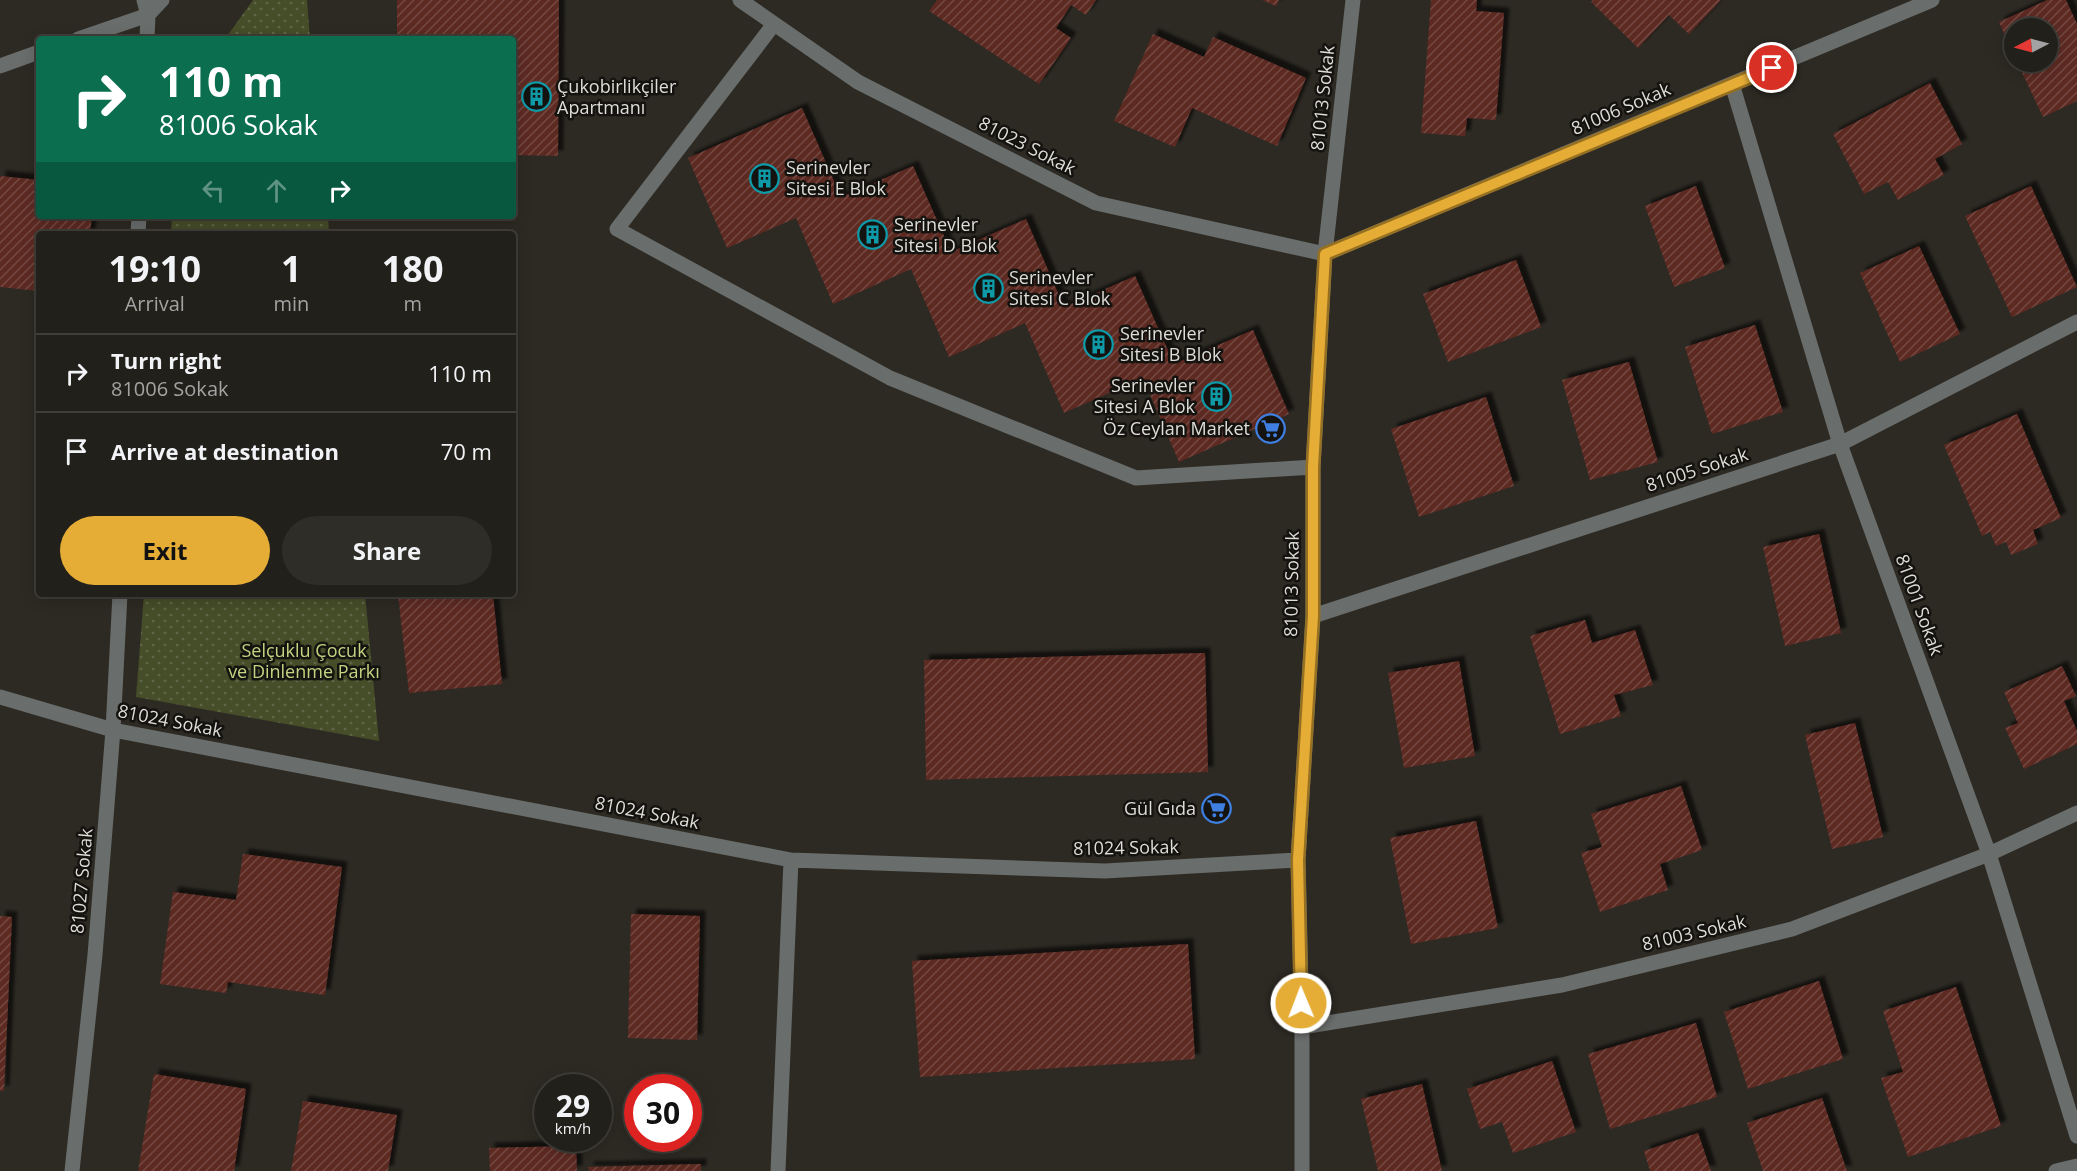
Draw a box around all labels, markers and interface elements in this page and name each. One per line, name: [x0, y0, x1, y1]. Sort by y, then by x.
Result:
north arrow: [2004, 18, 2058, 72]
map controls: [2004, 18, 2058, 72]
pin: [1746, 42, 1797, 93]
street label: 81013 Sokak: [1305, 44, 1340, 152]
icon: arrive: [1755, 51, 1788, 84]
text: 110 m: [159, 52, 283, 109]
icon: right: [60, 60, 138, 138]
place label: Çukobirlikçiler Apartmanı: [557, 74, 677, 119]
street label: 81006 Sokak: [1567, 76, 1674, 140]
building icon: Çukobirlikçiler Apartmanı: [520, 81, 552, 113]
text: 81006 Sokak: [159, 106, 318, 143]
street label: 81023 Sokak: [975, 110, 1080, 180]
place label: Serinevler Sitesi E Blok: [786, 155, 886, 200]
building icon: Serinevler Sitesi E Blok: [749, 162, 781, 194]
icon: left: [197, 174, 230, 207]
icon: ahead: [260, 174, 293, 207]
icon: right: [323, 174, 356, 207]
place label: Serinevler Sitesi D Blok: [894, 212, 997, 257]
building icon: Serinevler Sitesi D Blok: [857, 219, 889, 251]
text: 19:10: [108, 244, 201, 293]
text: 1: [281, 244, 302, 293]
text: 180: [382, 244, 444, 293]
place label: Serinevler Sitesi C Blok: [1009, 265, 1111, 310]
building icon: Serinevler Sitesi C Blok: [972, 272, 1004, 304]
text: Arrival: [125, 290, 185, 317]
text: min: [273, 290, 309, 317]
text: m: [403, 290, 422, 317]
place label: Serinevler Sitesi B Blok: [1120, 321, 1222, 366]
building icon: Serinevler Sitesi B Blok: [1083, 328, 1115, 360]
text: Turn right: [111, 345, 222, 375]
icon: right: [60, 357, 93, 390]
text: 110 m: [428, 358, 492, 388]
place label: Serinevler Sitesi A Blok: [1094, 373, 1196, 418]
text: 81006 Sokak: [111, 375, 229, 402]
building icon: Serinevler Sitesi A Blok: [1200, 380, 1232, 412]
supermarket icon: Öz Ceylan Market: [1255, 413, 1287, 445]
place label: Öz Ceylan Market: [1103, 416, 1250, 440]
icon: arrive: [60, 435, 93, 468]
text: Arrive at destination: [111, 436, 339, 466]
text: 70 m: [441, 436, 492, 466]
street label: 81005 Sokak: [1643, 441, 1751, 497]
button: Exit: [60, 516, 270, 585]
button: Share: [282, 516, 492, 585]
street label: 81013 Sokak: [1278, 530, 1304, 637]
street label: 81001 Sokak: [1891, 551, 1949, 659]
park label: Selçuklu Çocuk ve Dinlenme Parkı: [228, 638, 380, 683]
street label: 81024 Sokak: [116, 698, 225, 742]
street label: 81024 Sokak: [593, 790, 702, 834]
supermarket icon: Gül Gıda: [1201, 793, 1233, 825]
place label: Gül Gıda: [1124, 796, 1196, 820]
street label: 81027 Sokak: [64, 827, 98, 935]
street label: 81024 Sokak: [1073, 834, 1180, 860]
street label: 81003 Sokak: [1640, 908, 1749, 956]
position arrow: [1269, 971, 1333, 1035]
speed limit sign: 30: [624, 1074, 702, 1152]
text: 29: [556, 1085, 590, 1126]
text: km/h: [555, 1118, 591, 1138]

